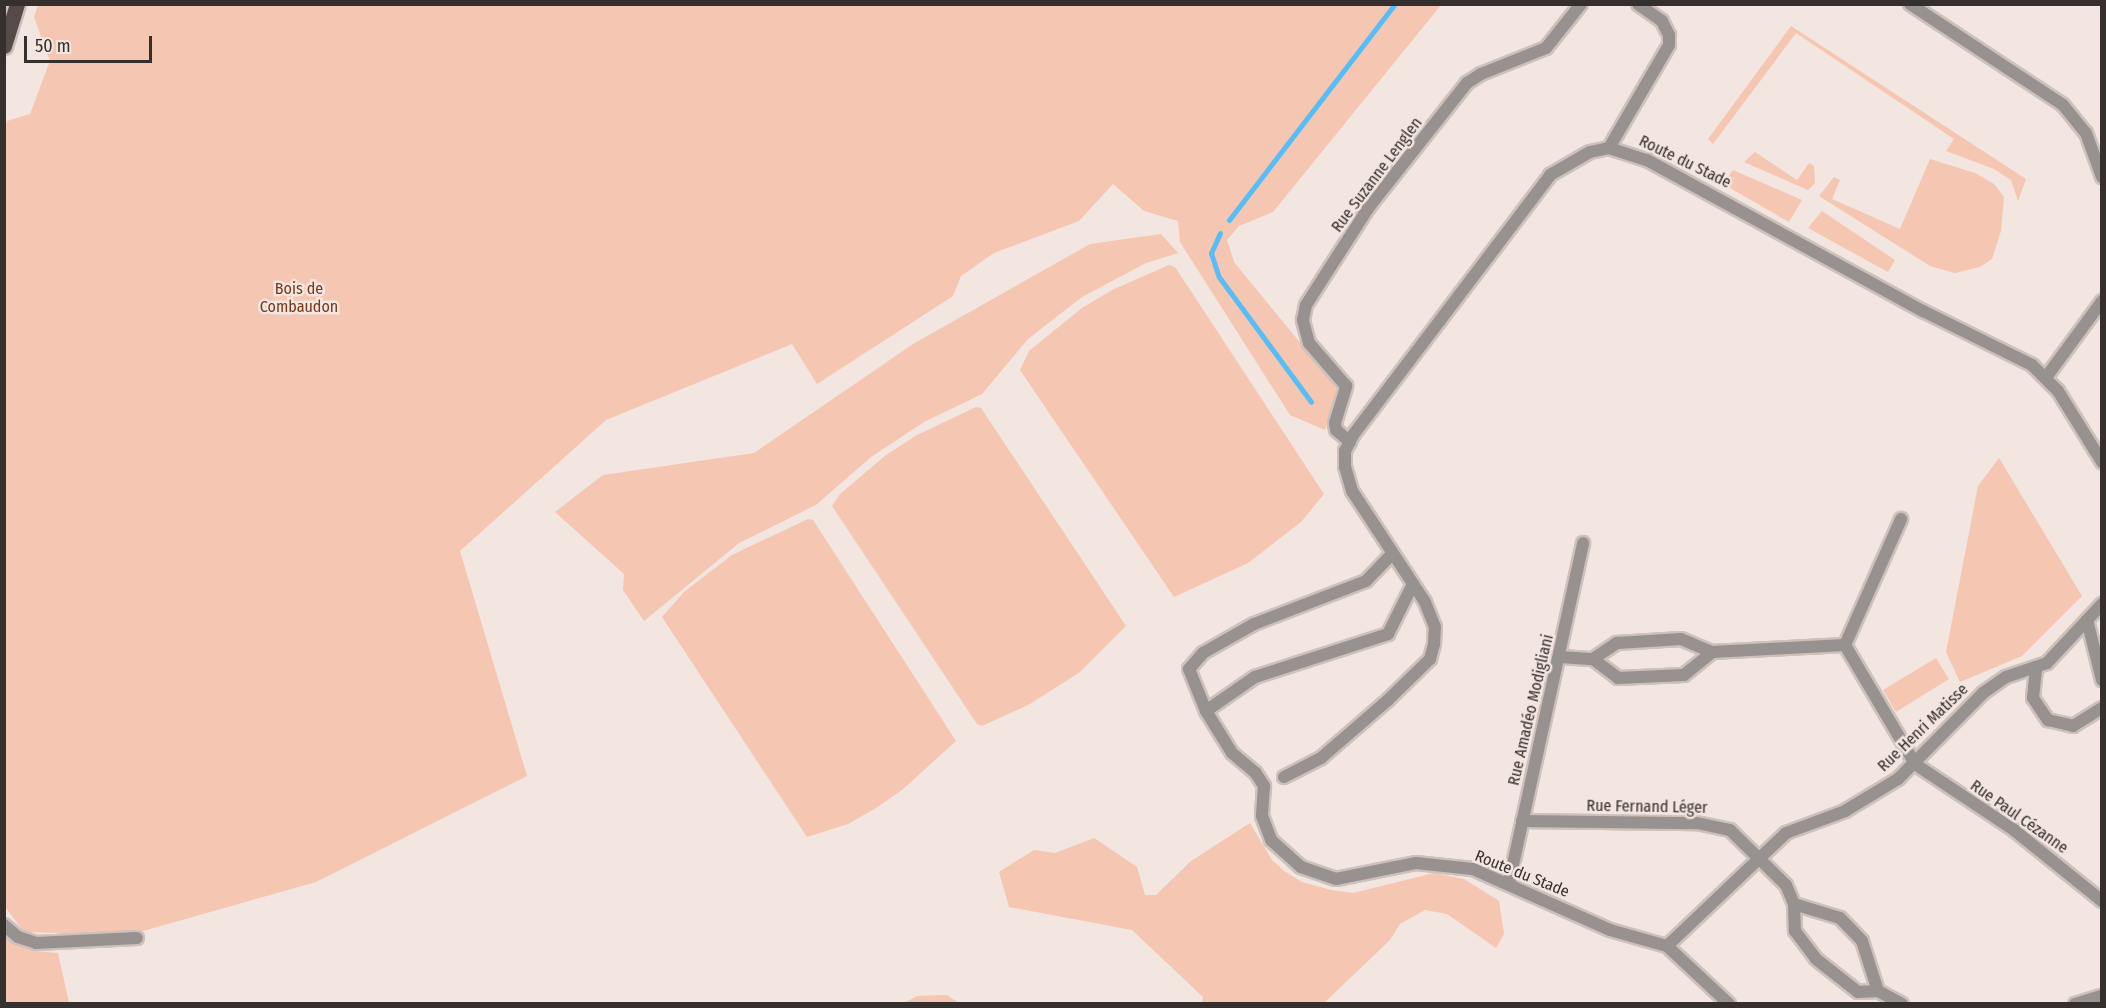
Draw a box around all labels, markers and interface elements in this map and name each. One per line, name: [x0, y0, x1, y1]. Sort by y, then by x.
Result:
scale bar: [27, 24, 154, 62]
text: 50 m: [35, 35, 71, 57]
street label: Rue Suzanne Lenglen: [1328, 114, 1426, 236]
street label: Route du Stade: [1636, 131, 1734, 193]
park label: Bois de Combaudon: [260, 279, 338, 317]
street label: Rue Amadéo Modigliani: [1504, 633, 1558, 787]
street label: Rue Henri Matisse: [1874, 680, 1972, 776]
street label: Rue Paul Cézanne: [1966, 776, 2072, 858]
street label: Rue Fernand Léger: [1586, 796, 1708, 818]
street label: Route du Stade: [1472, 846, 1572, 902]

